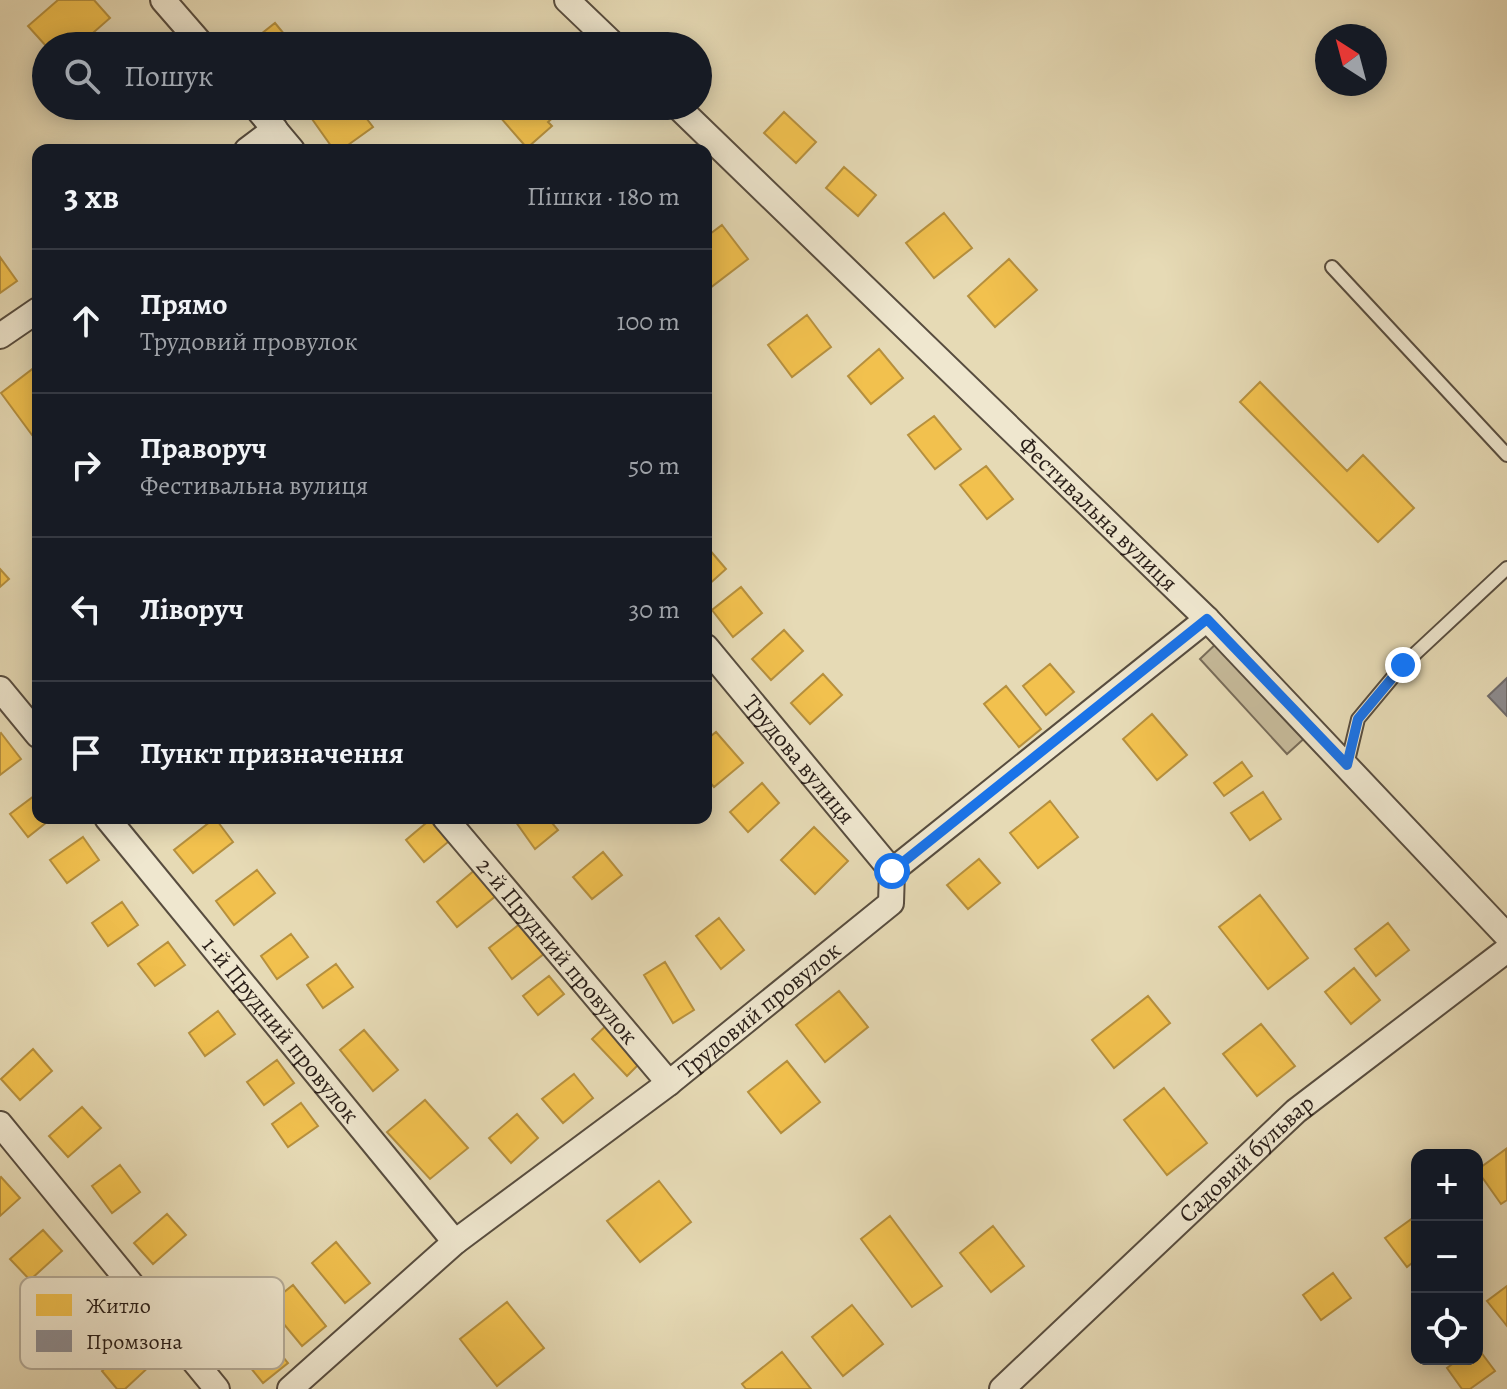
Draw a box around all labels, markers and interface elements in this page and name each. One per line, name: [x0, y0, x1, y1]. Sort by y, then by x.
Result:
north arrow: [1315, 24, 1387, 96]
search box: [32, 32, 712, 120]
icon: search: [60, 54, 104, 98]
text: Пошук: [124, 56, 214, 96]
text: 3 хв: [64, 173, 119, 220]
text: Пішки · 180 m: [527, 179, 680, 214]
text: Прямо: [140, 284, 227, 324]
icon: ahead: [64, 299, 108, 343]
text: 100 m: [617, 304, 680, 339]
text: Трудовий провулок: [140, 324, 358, 359]
text: Праворуч: [140, 428, 267, 468]
street label: Фестивальна вулиця: [1011, 429, 1185, 598]
icon: right: [64, 443, 108, 487]
text: 50 m: [628, 448, 680, 483]
text: Фестивальна вулиця: [140, 468, 368, 503]
icon: left: [64, 587, 108, 631]
text: Ліворуч: [140, 589, 244, 629]
text: 30 m: [629, 592, 680, 627]
route end: [1385, 647, 1421, 683]
street label: Трудова вулиця: [736, 688, 863, 831]
icon: arrive: [64, 731, 108, 775]
text: Пункт призначення: [140, 733, 404, 773]
street label: 2-й Прудний провулок: [469, 851, 646, 1051]
route start: [874, 853, 910, 889]
street label: 1-й Прудний провулок: [195, 930, 367, 1130]
street label: Трудовий провулок: [671, 934, 848, 1085]
street label: Садовий бульвар: [1172, 1087, 1321, 1230]
map controls: [1411, 1149, 1483, 1365]
button: +: [1411, 1149, 1483, 1221]
button: −: [1411, 1221, 1483, 1293]
legend: [20, 1277, 284, 1369]
text: Житло: [86, 1291, 151, 1321]
button: locate: [1411, 1293, 1483, 1365]
text: Промзона: [86, 1327, 183, 1357]

